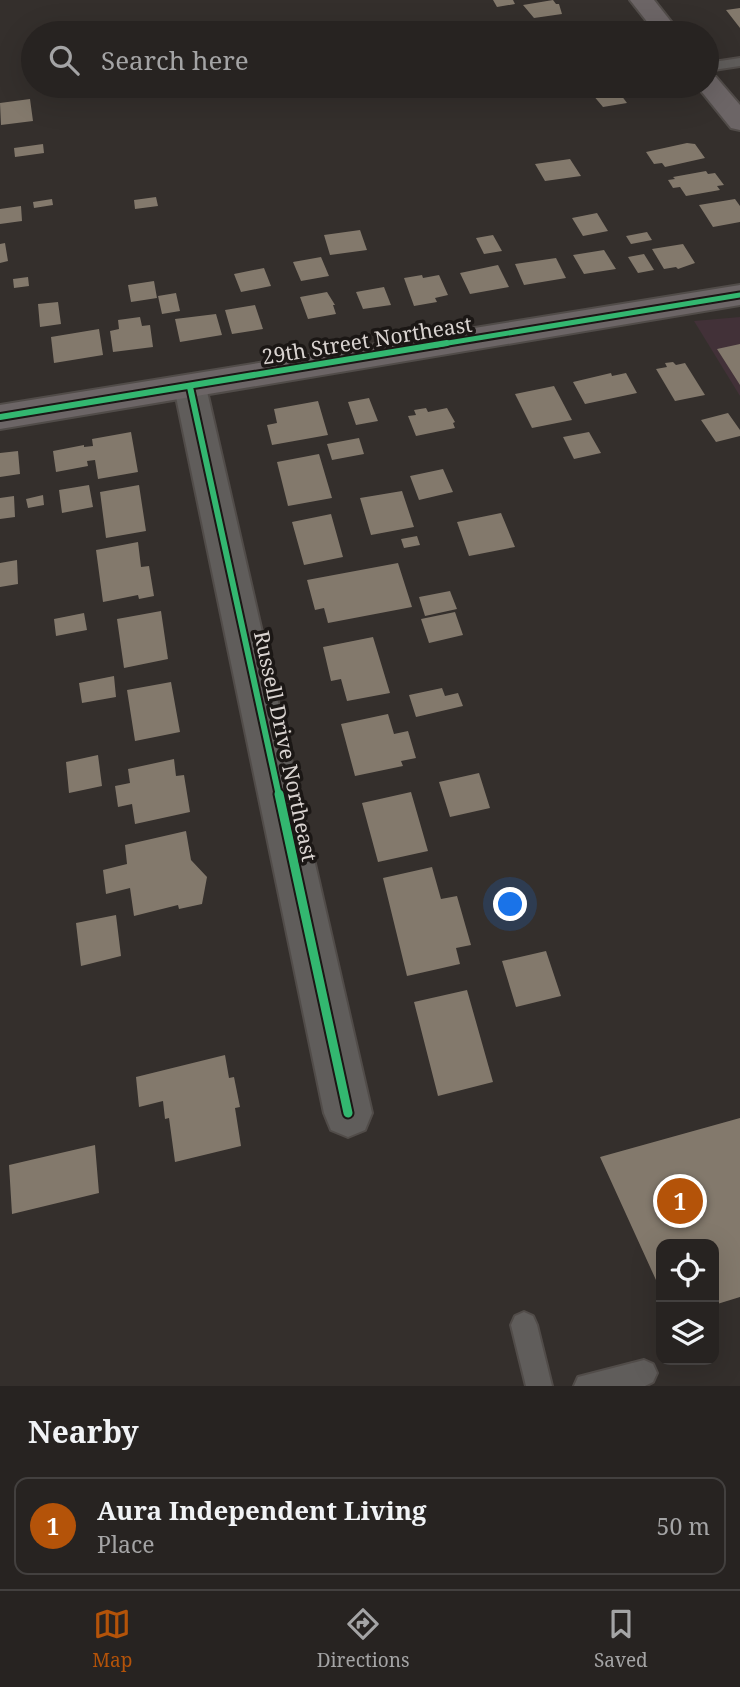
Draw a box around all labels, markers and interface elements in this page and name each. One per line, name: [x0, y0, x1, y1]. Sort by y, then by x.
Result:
search box: [21, 21, 719, 98]
icon: search: [45, 41, 83, 79]
text: Search here: [101, 42, 249, 78]
street label: 29th Street Northeast: [260, 310, 474, 370]
street label: Russell Drive Northeast: [248, 628, 324, 864]
your location: [493, 887, 527, 921]
pin: 1: [657, 1175, 703, 1227]
map controls: [656, 1239, 719, 1365]
button: locate: [656, 1239, 719, 1302]
button: layers: [656, 1302, 719, 1365]
text: Nearby: [28, 1411, 139, 1452]
text: Aura Independent Living: [97, 1492, 427, 1528]
text: 1: [47, 1510, 60, 1542]
text: 50 m: [657, 1510, 710, 1542]
text: Place: [97, 1528, 155, 1560]
tab: Map: [92, 1605, 132, 1673]
tab: Directions: [317, 1605, 410, 1673]
tab: Saved: [594, 1605, 648, 1673]

